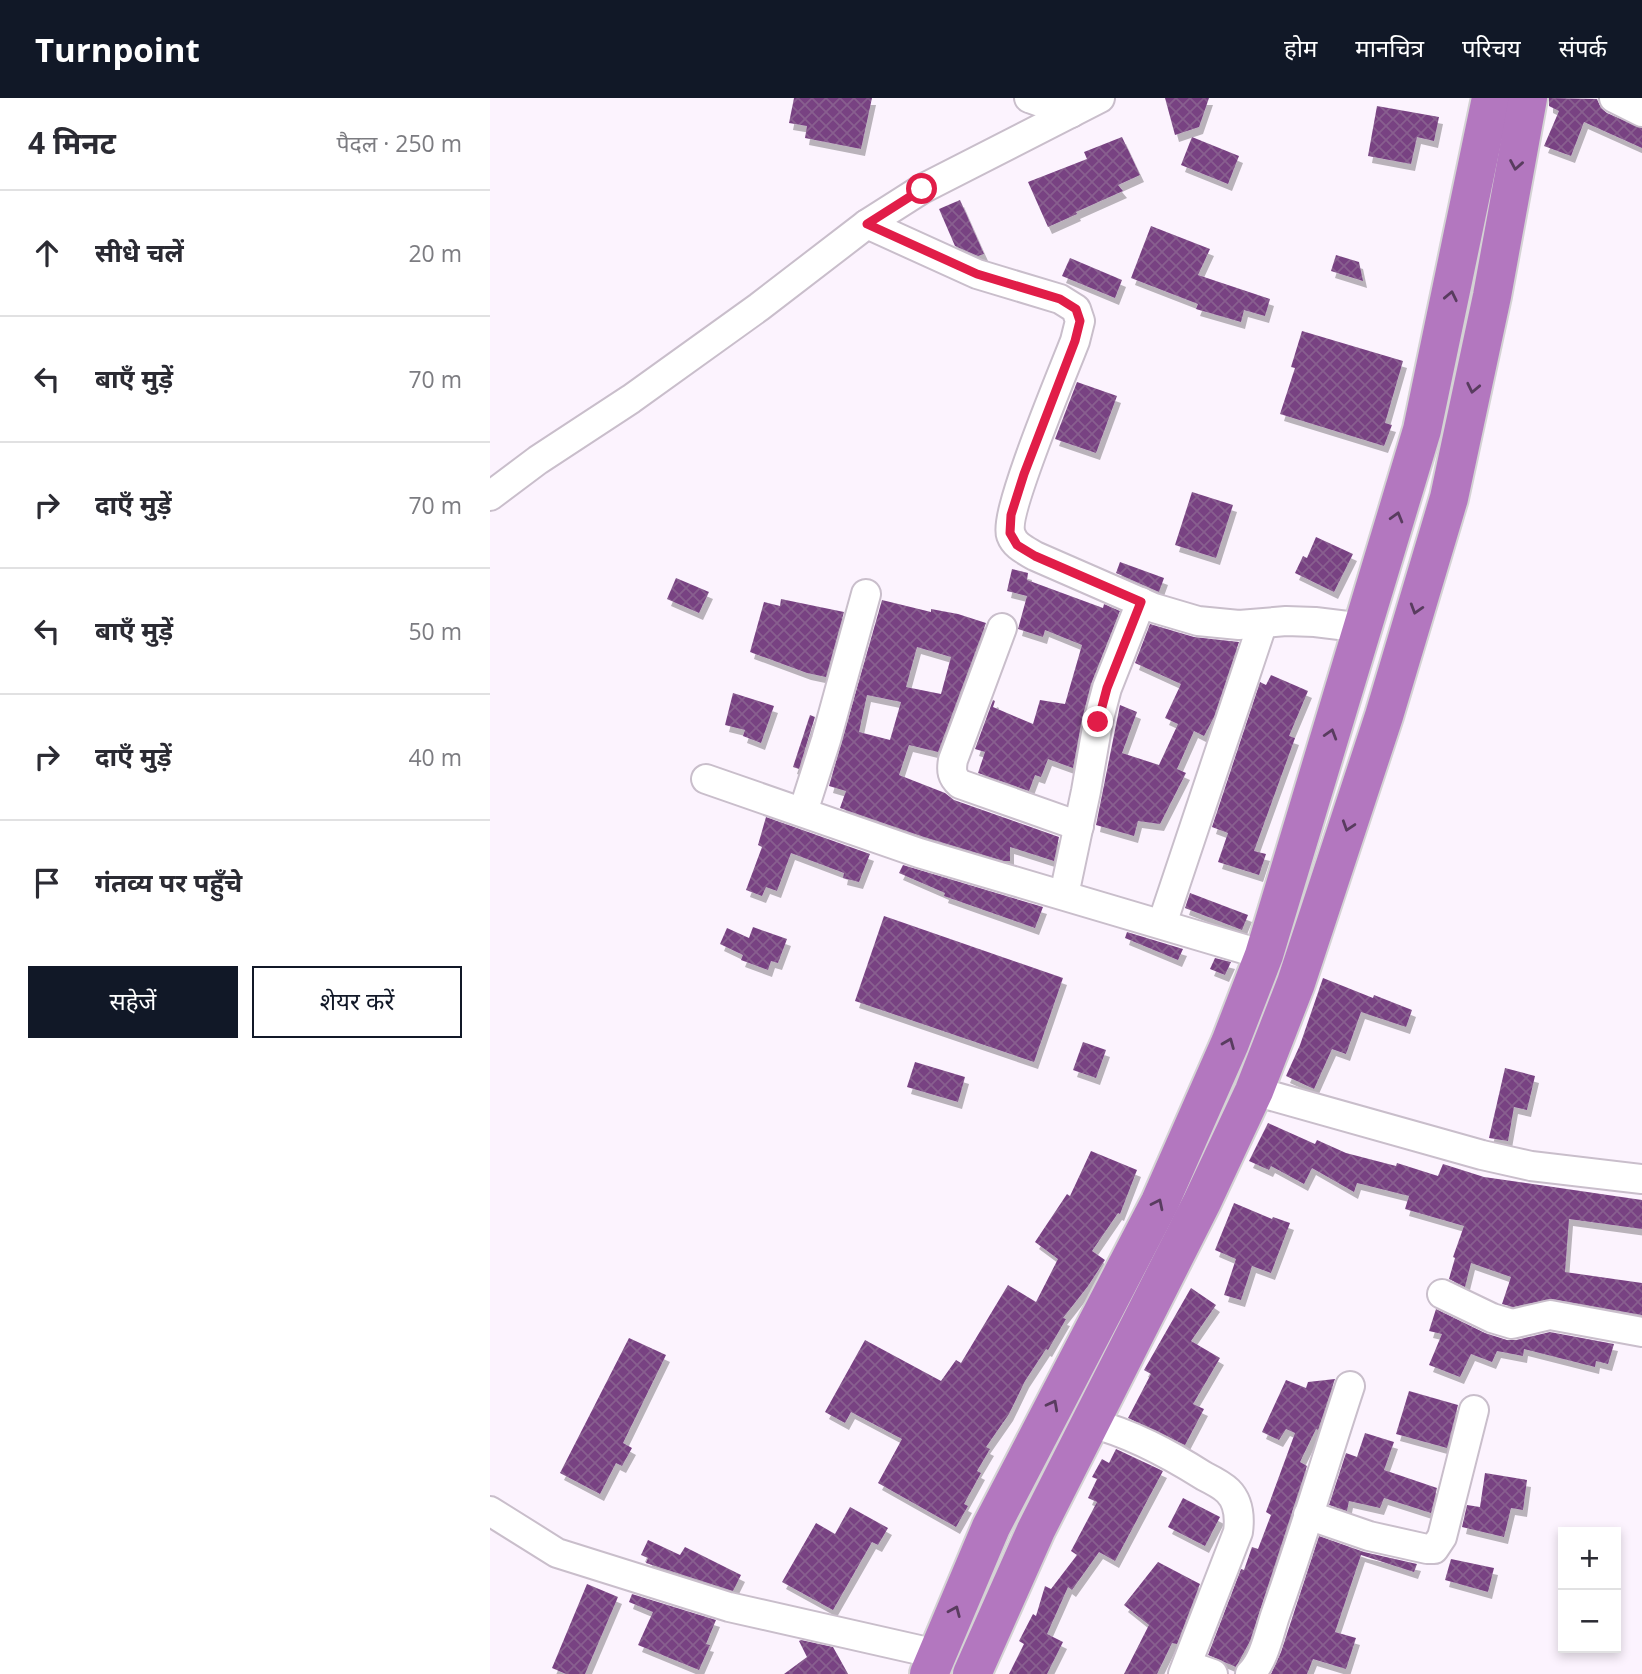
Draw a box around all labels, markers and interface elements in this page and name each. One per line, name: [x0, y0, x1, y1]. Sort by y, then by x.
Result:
text: Turnpoint: [35, 27, 200, 72]
text: होम: [1284, 31, 1317, 64]
text: मानचित्र: [1355, 31, 1424, 64]
text: परिचय: [1462, 31, 1521, 64]
text: संपर्क: [1559, 31, 1607, 64]
text: 4 मिनट: [28, 122, 116, 163]
text: पैदल · 250 m: [336, 127, 462, 159]
one-way arrow: [1509, 159, 1524, 171]
route start: [906, 173, 937, 204]
icon: ahead: [28, 234, 66, 272]
text: सीधे चलें: [95, 234, 184, 270]
text: 20 m: [408, 237, 462, 269]
one-way arrow: [1442, 290, 1457, 302]
icon: left: [28, 360, 66, 398]
text: बाएँ मुड़ें: [95, 360, 173, 396]
text: 70 m: [408, 363, 462, 395]
one-way arrow: [1466, 382, 1481, 394]
icon: right: [28, 486, 66, 524]
text: दाएँ मुड़ें: [95, 486, 172, 522]
text: 70 m: [408, 489, 462, 521]
one-way arrow: [1388, 511, 1403, 523]
one-way arrow: [1410, 602, 1424, 614]
icon: left: [28, 612, 66, 650]
text: बाएँ मुड़ें: [95, 612, 173, 648]
text: 50 m: [408, 615, 462, 647]
route end: [1082, 706, 1113, 737]
one-way arrow: [1323, 729, 1337, 741]
icon: right: [28, 738, 66, 776]
text: दाएँ मुड़ें: [95, 738, 172, 774]
text: 40 m: [408, 741, 462, 773]
one-way arrow: [1342, 819, 1357, 831]
icon: arrive: [28, 864, 66, 902]
text: गंतव्य पर पहुँचे: [95, 864, 242, 900]
button: सहेजें: [28, 966, 238, 1038]
button: शेयर करें: [252, 966, 462, 1038]
one-way arrow: [1221, 1038, 1235, 1050]
one-way arrow: [1150, 1199, 1164, 1211]
one-way arrow: [1044, 1400, 1058, 1413]
map controls: [1558, 1527, 1621, 1653]
button: +: [1558, 1527, 1621, 1590]
button: −: [1558, 1590, 1621, 1653]
one-way arrow: [947, 1606, 961, 1618]

